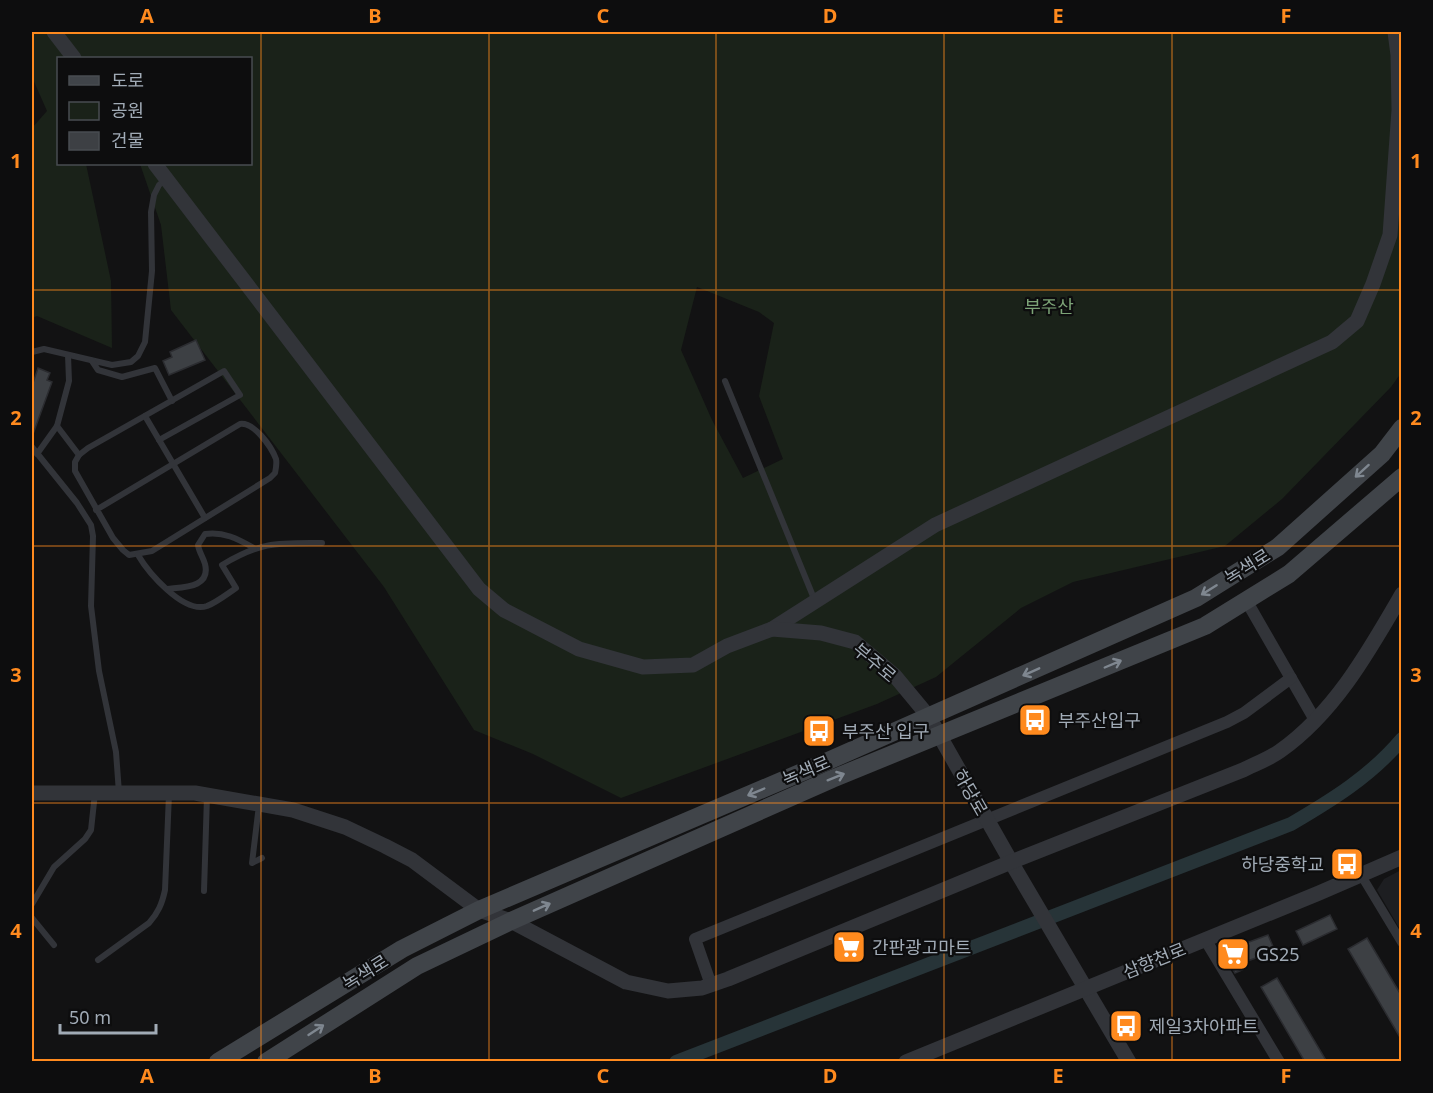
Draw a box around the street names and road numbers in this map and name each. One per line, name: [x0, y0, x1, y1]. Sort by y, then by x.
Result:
street label: 녹색로: [1220, 543, 1274, 589]
street label: 부주로: [848, 637, 902, 687]
street label: 녹색로: [778, 749, 834, 791]
street label: 하당로: [948, 764, 994, 820]
street label: 삼향천로: [1119, 936, 1189, 984]
street label: 녹색로: [338, 949, 392, 995]

